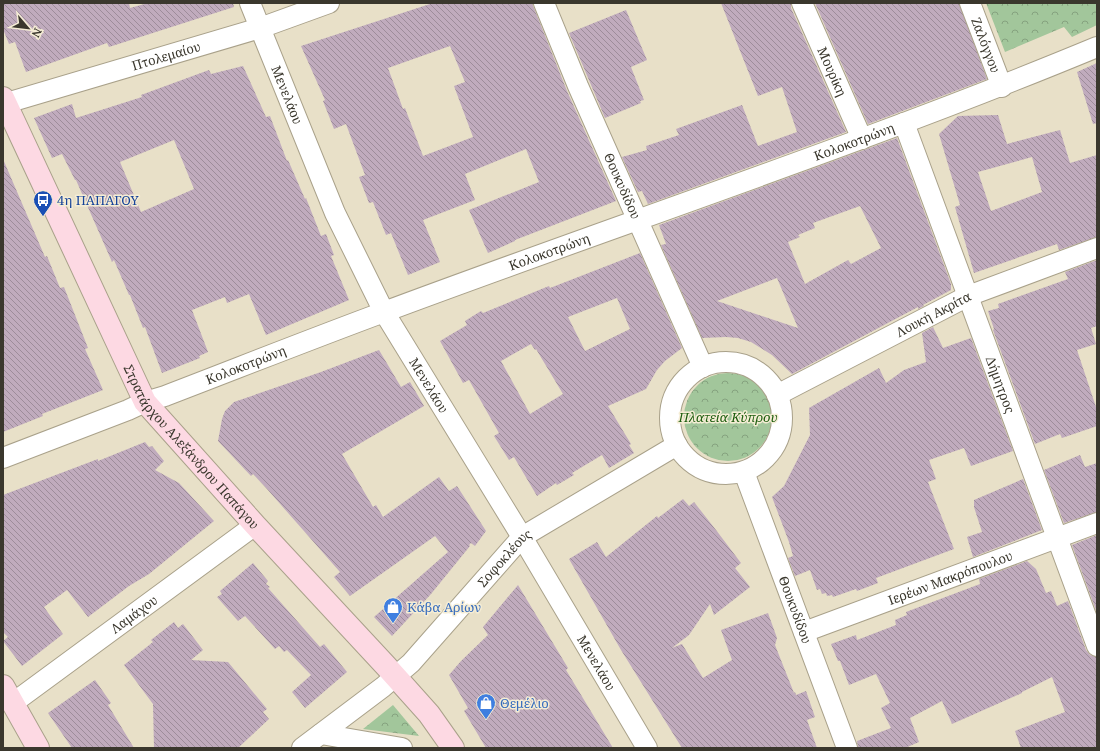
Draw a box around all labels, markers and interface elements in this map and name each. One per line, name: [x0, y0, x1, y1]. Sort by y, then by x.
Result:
north arrow: [8, 8, 48, 48]
street label: Ζαλόγγου: [967, 15, 1005, 75]
text: N: [28, 26, 46, 41]
street label: Πτολεμαίου: [130, 37, 203, 74]
street label: Μουρίκη: [813, 44, 851, 99]
street label: Μενελάου: [267, 63, 307, 127]
street label: Κολοκοτρώνη: [811, 118, 897, 165]
street label: Θουκυδίδου: [600, 150, 645, 222]
bus stop icon: 4η ΠΑΠΑΓΟΥ: [32, 189, 54, 217]
place label: 4η ΠΑΠΑΓΟΥ: [57, 191, 140, 209]
street label: Κολοκοτρώνη: [506, 229, 592, 274]
street label: Λουκή Ακρίτα: [893, 287, 975, 341]
street label: Κολοκοτρώνη: [203, 341, 288, 389]
street label: Μενελάου: [405, 354, 453, 416]
street label: Δήμητρος: [982, 354, 1019, 416]
street label: Στρατάρχου Αλεξάνδρου Παπάγου: [120, 361, 263, 533]
park label: Πλατεία Κύπρου: [677, 408, 778, 426]
street label: Σοφοκλέους: [473, 525, 535, 591]
street label: Ιερέων Μακρόπουλου: [885, 546, 1015, 609]
street label: Θουκυδίδου: [775, 573, 816, 646]
street label: Λαμάχου: [107, 591, 161, 637]
shop icon: Κάβα Αρίων: [382, 596, 404, 624]
place label: Κάβα Αρίων: [407, 598, 481, 616]
street label: Μενελάου: [573, 632, 620, 694]
shop icon: Θεμέλιο: [475, 692, 497, 720]
place label: Θεμέλιο: [500, 694, 549, 712]

